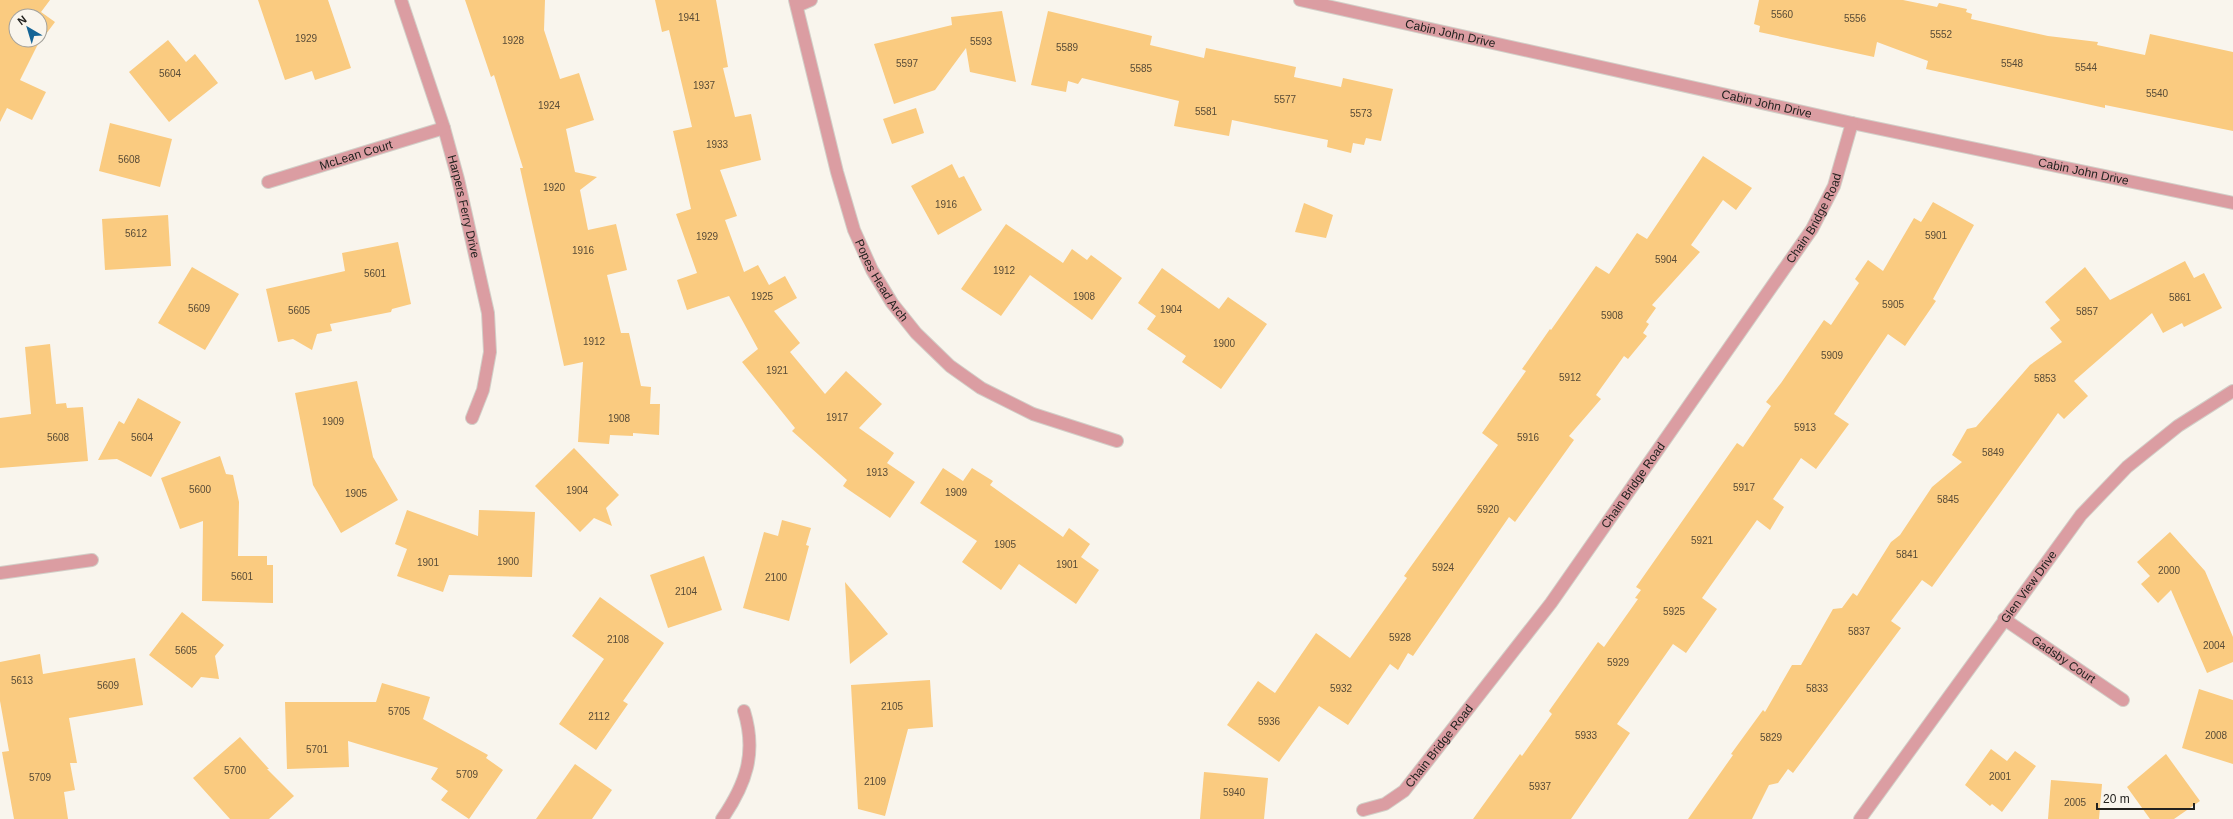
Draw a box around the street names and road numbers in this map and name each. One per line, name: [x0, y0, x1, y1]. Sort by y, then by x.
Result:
street label: Cabin John Drive: [1404, 17, 1497, 50]
street label: Cabin John Drive: [1720, 87, 1813, 121]
street label: McLean Court: [318, 137, 395, 173]
street label: Harpers Ferry Drive: [445, 153, 483, 260]
street label: Cabin John Drive: [2037, 155, 2130, 188]
street label: Chain Bridge Road: [1783, 172, 1844, 266]
street label: Popes Head Arch: [852, 237, 911, 324]
street label: Chain Bridge Road: [1598, 440, 1668, 531]
street label: Glen View Drive: [1998, 548, 2060, 626]
street label: Gadsby Court: [2029, 633, 2099, 687]
street label: Chain Bridge Road: [1402, 702, 1476, 790]

